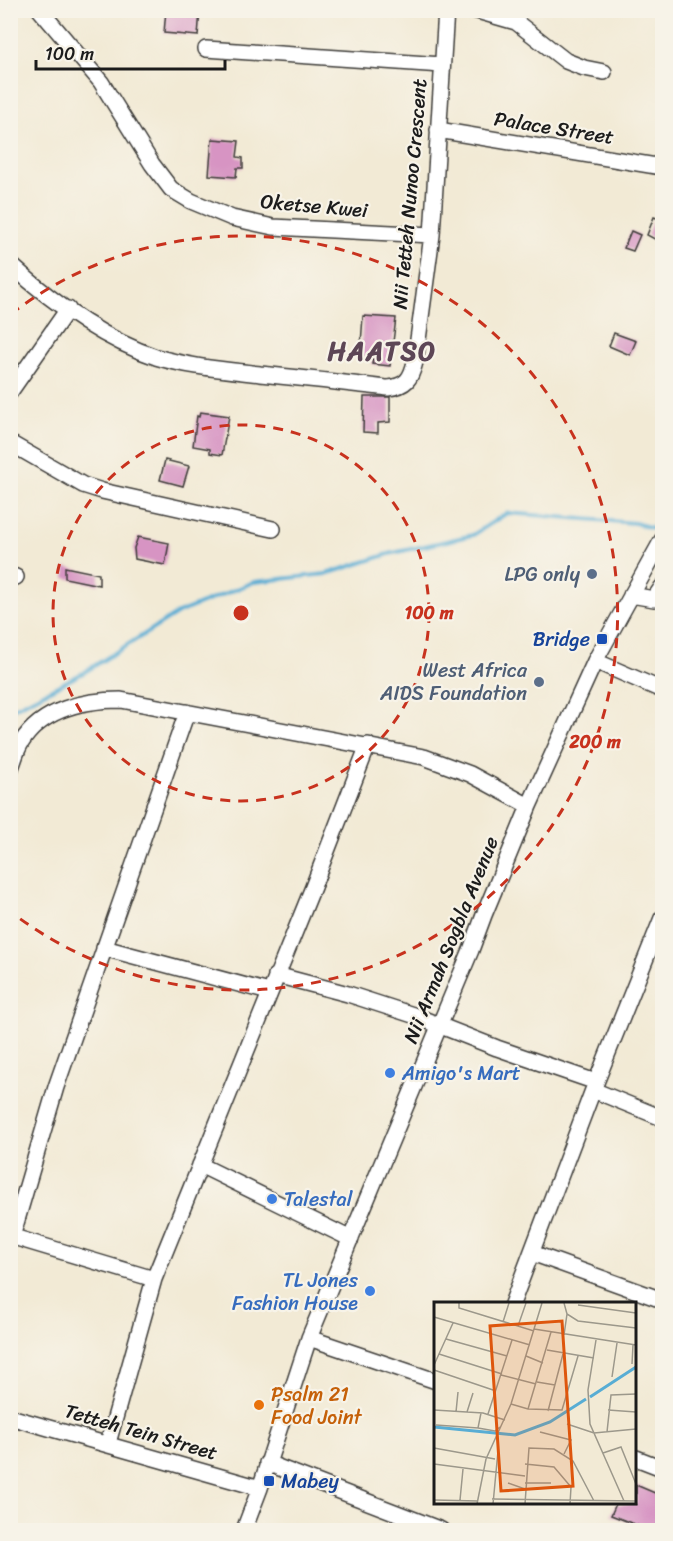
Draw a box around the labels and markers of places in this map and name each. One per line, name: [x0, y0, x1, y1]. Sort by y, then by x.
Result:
place label: LPG only: [504, 557, 581, 592]
marker: LPG only: [585, 567, 599, 581]
centre of rings: [231, 603, 251, 623]
place label: Bridge: [533, 622, 590, 657]
marker: Bridge: [595, 632, 609, 646]
place label: West Africa AIDS Foundation: [379, 653, 528, 711]
marker: West Africa AIDS Foundation: [532, 675, 546, 689]
place label: Amigo's Mart: [401, 1056, 521, 1091]
marker: Amigo's Mart: [383, 1066, 397, 1080]
place label: Talestal: [284, 1182, 354, 1217]
marker: Talestal: [265, 1192, 279, 1206]
place label: TL Jones Fashion House: [232, 1263, 359, 1321]
marker: TL Jones Fashion House: [363, 1284, 377, 1298]
place label: Psalm 21 Food Joint: [271, 1377, 363, 1435]
marker: Psalm 21 Food Joint: [252, 1398, 266, 1412]
place label: Mabey: [281, 1464, 340, 1499]
marker: Mabey: [262, 1474, 276, 1488]

